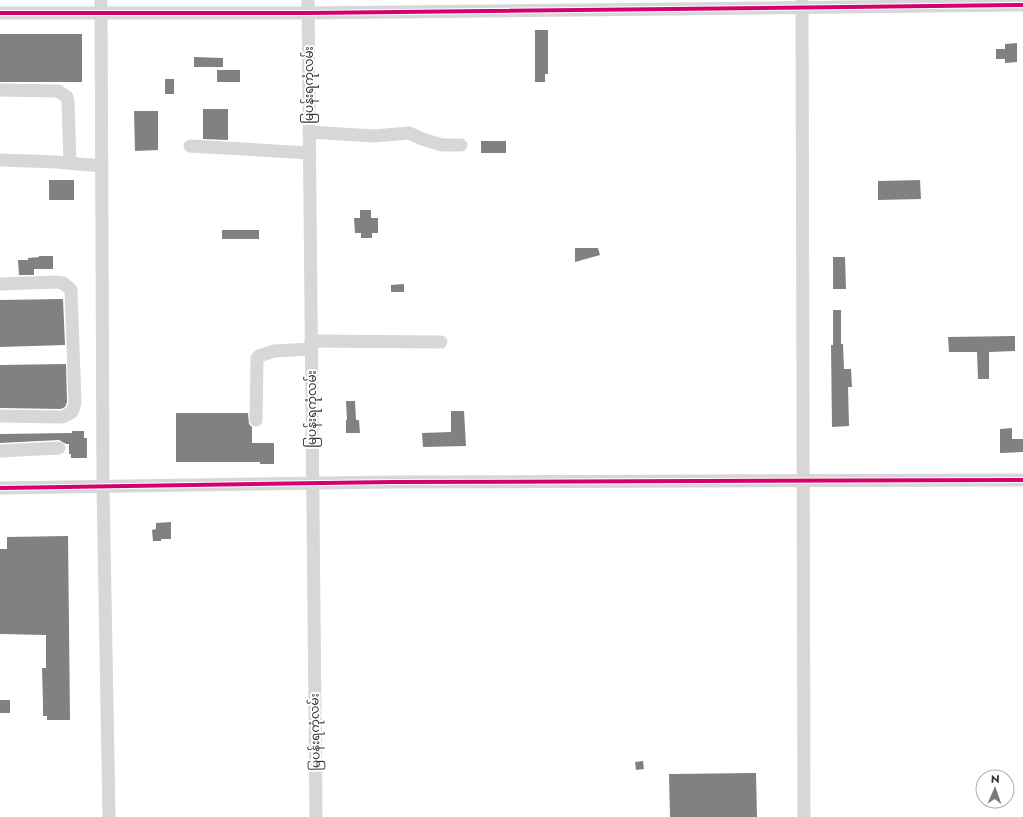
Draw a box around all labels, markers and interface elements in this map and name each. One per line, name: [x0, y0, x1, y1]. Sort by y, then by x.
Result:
street label: မြပန်းရကုံလမ်း: [300, 46, 319, 124]
street label: မြပန်းရကုံလမ်း: [303, 370, 322, 448]
street label: မြပန်းရကုံလမ်း: [305, 693, 326, 771]
north arrow: [975, 769, 1015, 809]
text: N: [991, 771, 1000, 787]

